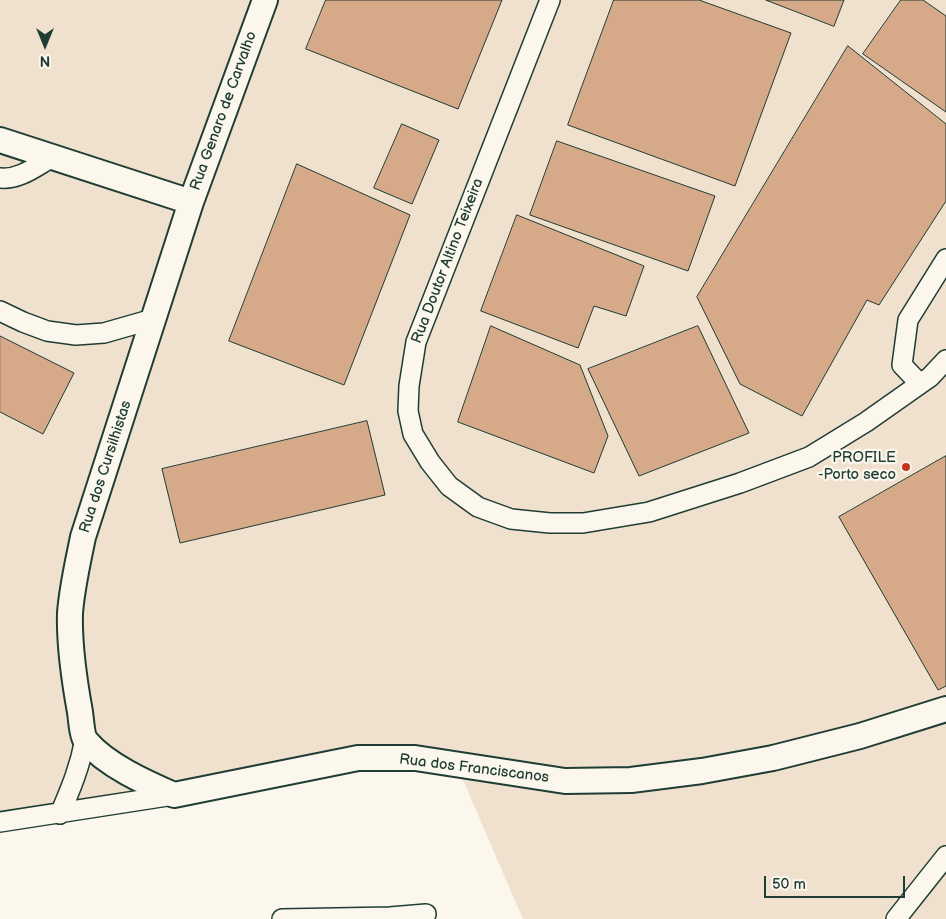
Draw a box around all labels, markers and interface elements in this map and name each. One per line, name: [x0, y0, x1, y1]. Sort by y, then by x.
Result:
north arrow: [20, 20, 70, 70]
street label: Rua Genaro de Carvalho: [187, 29, 261, 193]
text: N: [40, 52, 50, 69]
street label: Rua Doutor Altino Teixeira: [408, 176, 488, 346]
street label: Rua dos Cursilhistas: [76, 399, 136, 535]
place label: PROFILE -Porto seco: [818, 449, 896, 484]
marker: PROFILE -Porto seco: [900, 461, 912, 473]
street label: Rua dos Franciscanos: [398, 751, 550, 787]
scale bar: [766, 866, 907, 898]
text: 50 m: [772, 875, 806, 894]

